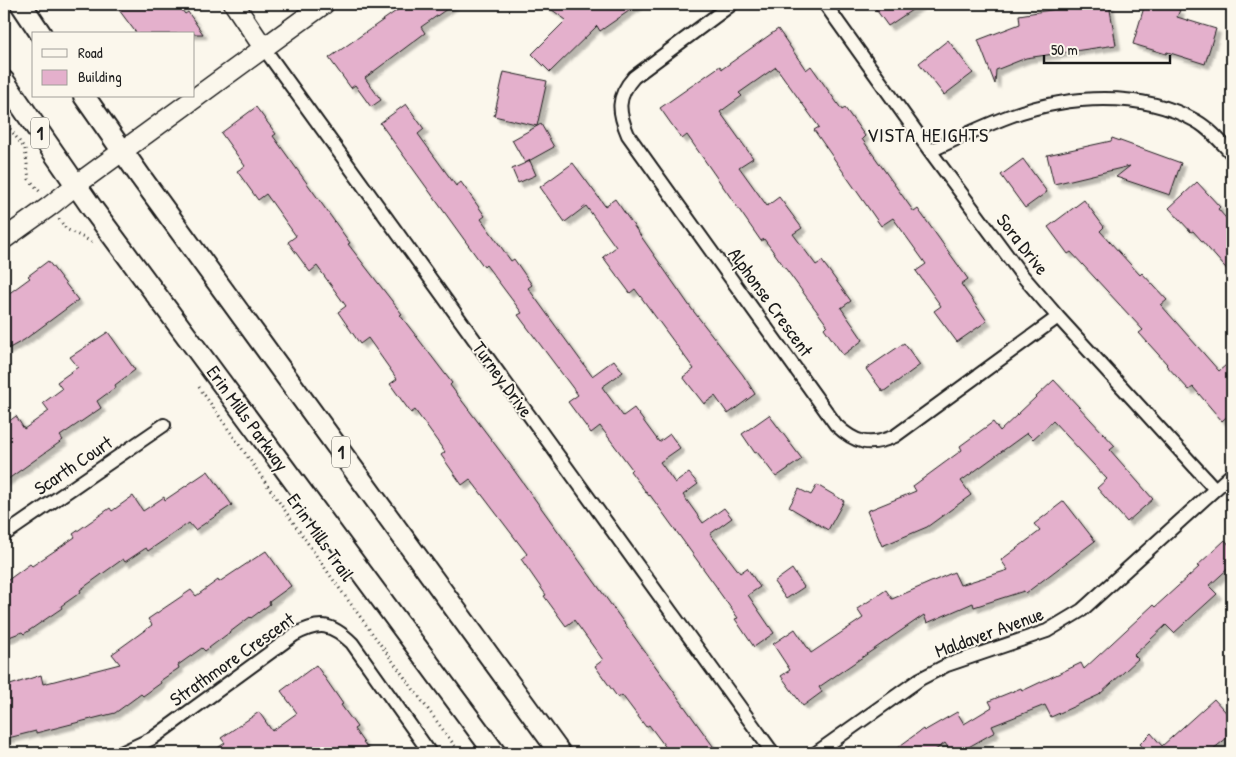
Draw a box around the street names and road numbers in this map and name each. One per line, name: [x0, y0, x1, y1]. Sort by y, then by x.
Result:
road number: 1: [31, 118, 49, 148]
street label: Sora Drive: [991, 208, 1055, 280]
street label: Alphonse Crescent: [723, 242, 820, 362]
street label: Turney Drive: [467, 336, 540, 423]
street label: Erin Mills Parkway: [201, 360, 295, 476]
street label: Scarth Court: [29, 429, 118, 501]
road number: 1: [332, 437, 350, 468]
street label: Erin Mills Trail: [281, 488, 361, 587]
street label: Maldaver Avenue: [931, 600, 1047, 664]
street label: Strathmore Crescent: [164, 606, 300, 712]

